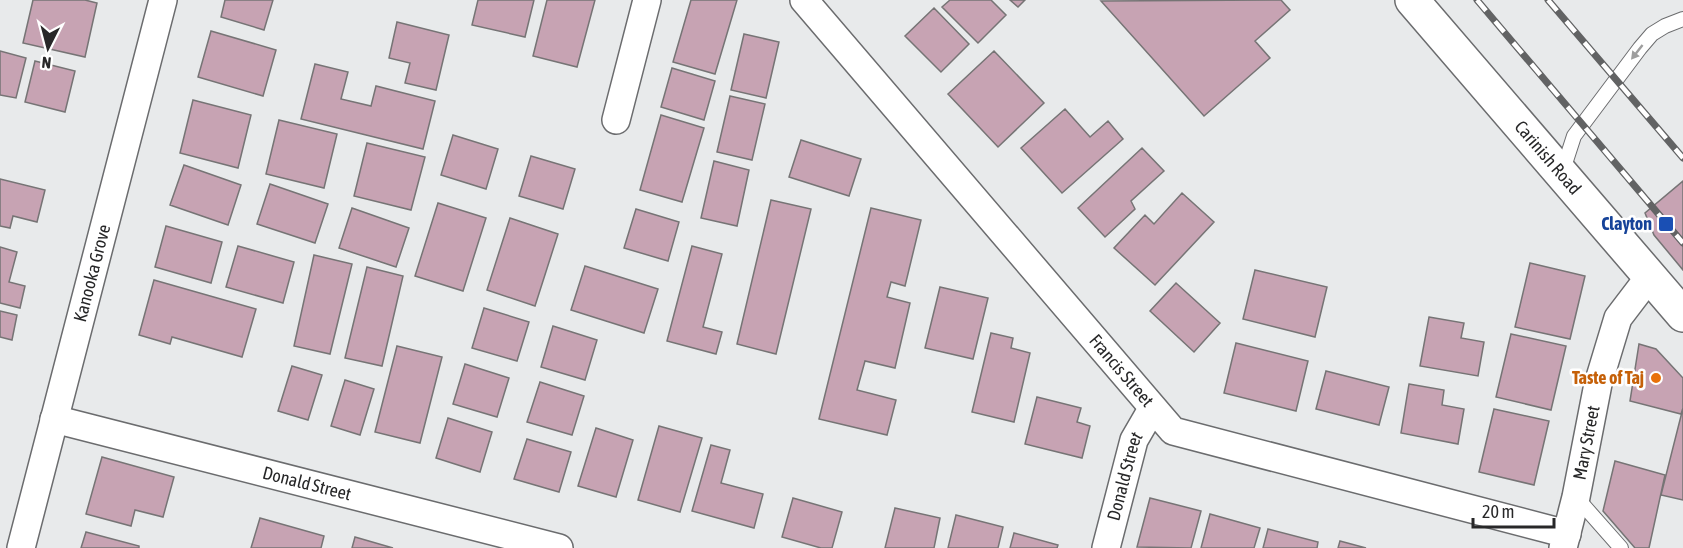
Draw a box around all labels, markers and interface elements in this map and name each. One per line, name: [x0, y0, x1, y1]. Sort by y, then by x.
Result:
north arrow: [18, 18, 78, 78]
one-way arrow: [1631, 45, 1643, 60]
text: N: [41, 53, 52, 72]
street label: Carinish Road: [1510, 116, 1586, 199]
place label: Clayton: [1601, 213, 1652, 234]
marker: Clayton: [1657, 215, 1675, 233]
street label: Kanooka Grove: [69, 222, 114, 324]
street label: Francis Street: [1085, 330, 1158, 411]
place label: Taste of Taj: [1572, 367, 1644, 388]
marker: Taste of Taj: [1649, 371, 1663, 385]
street label: Mary Street: [1569, 404, 1604, 481]
street label: Donald Street: [1103, 428, 1147, 523]
street label: Donald Street: [260, 462, 354, 505]
scale bar: [1473, 491, 1554, 529]
text: 20 m: [1482, 501, 1514, 522]

